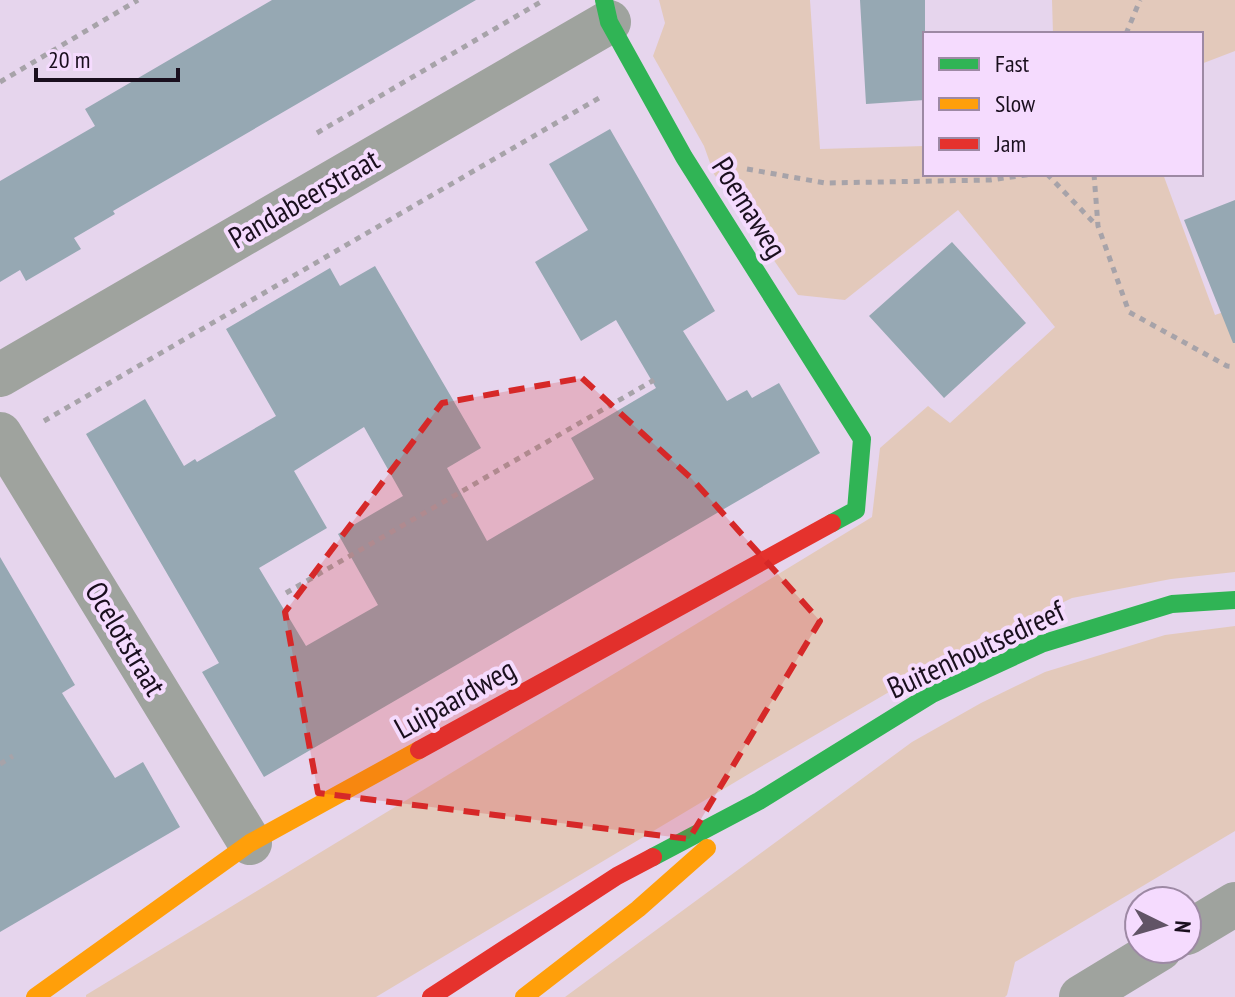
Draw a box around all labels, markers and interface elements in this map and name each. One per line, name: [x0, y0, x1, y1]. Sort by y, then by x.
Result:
scale bar: [36, 32, 178, 82]
legend: [923, 32, 1203, 176]
text: 20 m: [48, 44, 90, 75]
text: Fast: [995, 48, 1030, 79]
text: Slow: [995, 88, 1036, 119]
text: Jam: [994, 128, 1026, 159]
street label: Pandabeerstraat: [221, 139, 386, 256]
street label: Poemaweg: [704, 149, 797, 265]
street label: Ocelotstraat: [77, 574, 176, 703]
street label: Buitenhoutsedreef: [881, 590, 1071, 707]
street label: Luipaardweg: [387, 649, 522, 747]
north arrow: [1123, 885, 1203, 965]
text: N: [1168, 920, 1197, 934]

